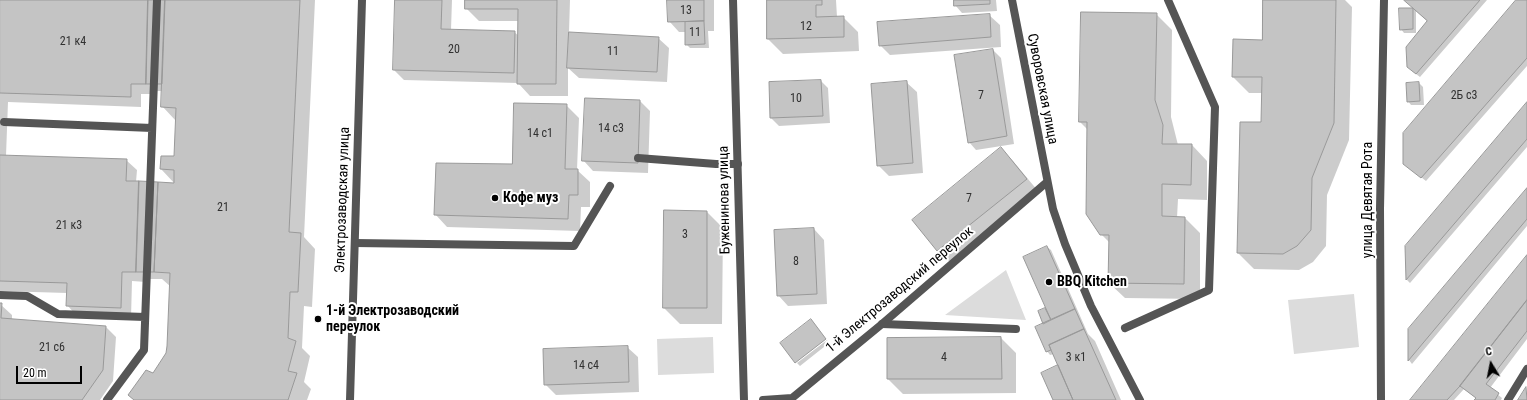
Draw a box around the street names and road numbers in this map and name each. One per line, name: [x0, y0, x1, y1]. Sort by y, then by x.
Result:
street label: Суворовская улица: [1023, 32, 1061, 146]
street label: Электрозаводская улица: [332, 127, 354, 273]
street label: улица Девятая Рота: [1360, 142, 1376, 258]
street label: Буженинова улица: [716, 146, 734, 254]
street label: 1-й Электрозаводский переулок: [823, 223, 977, 357]

